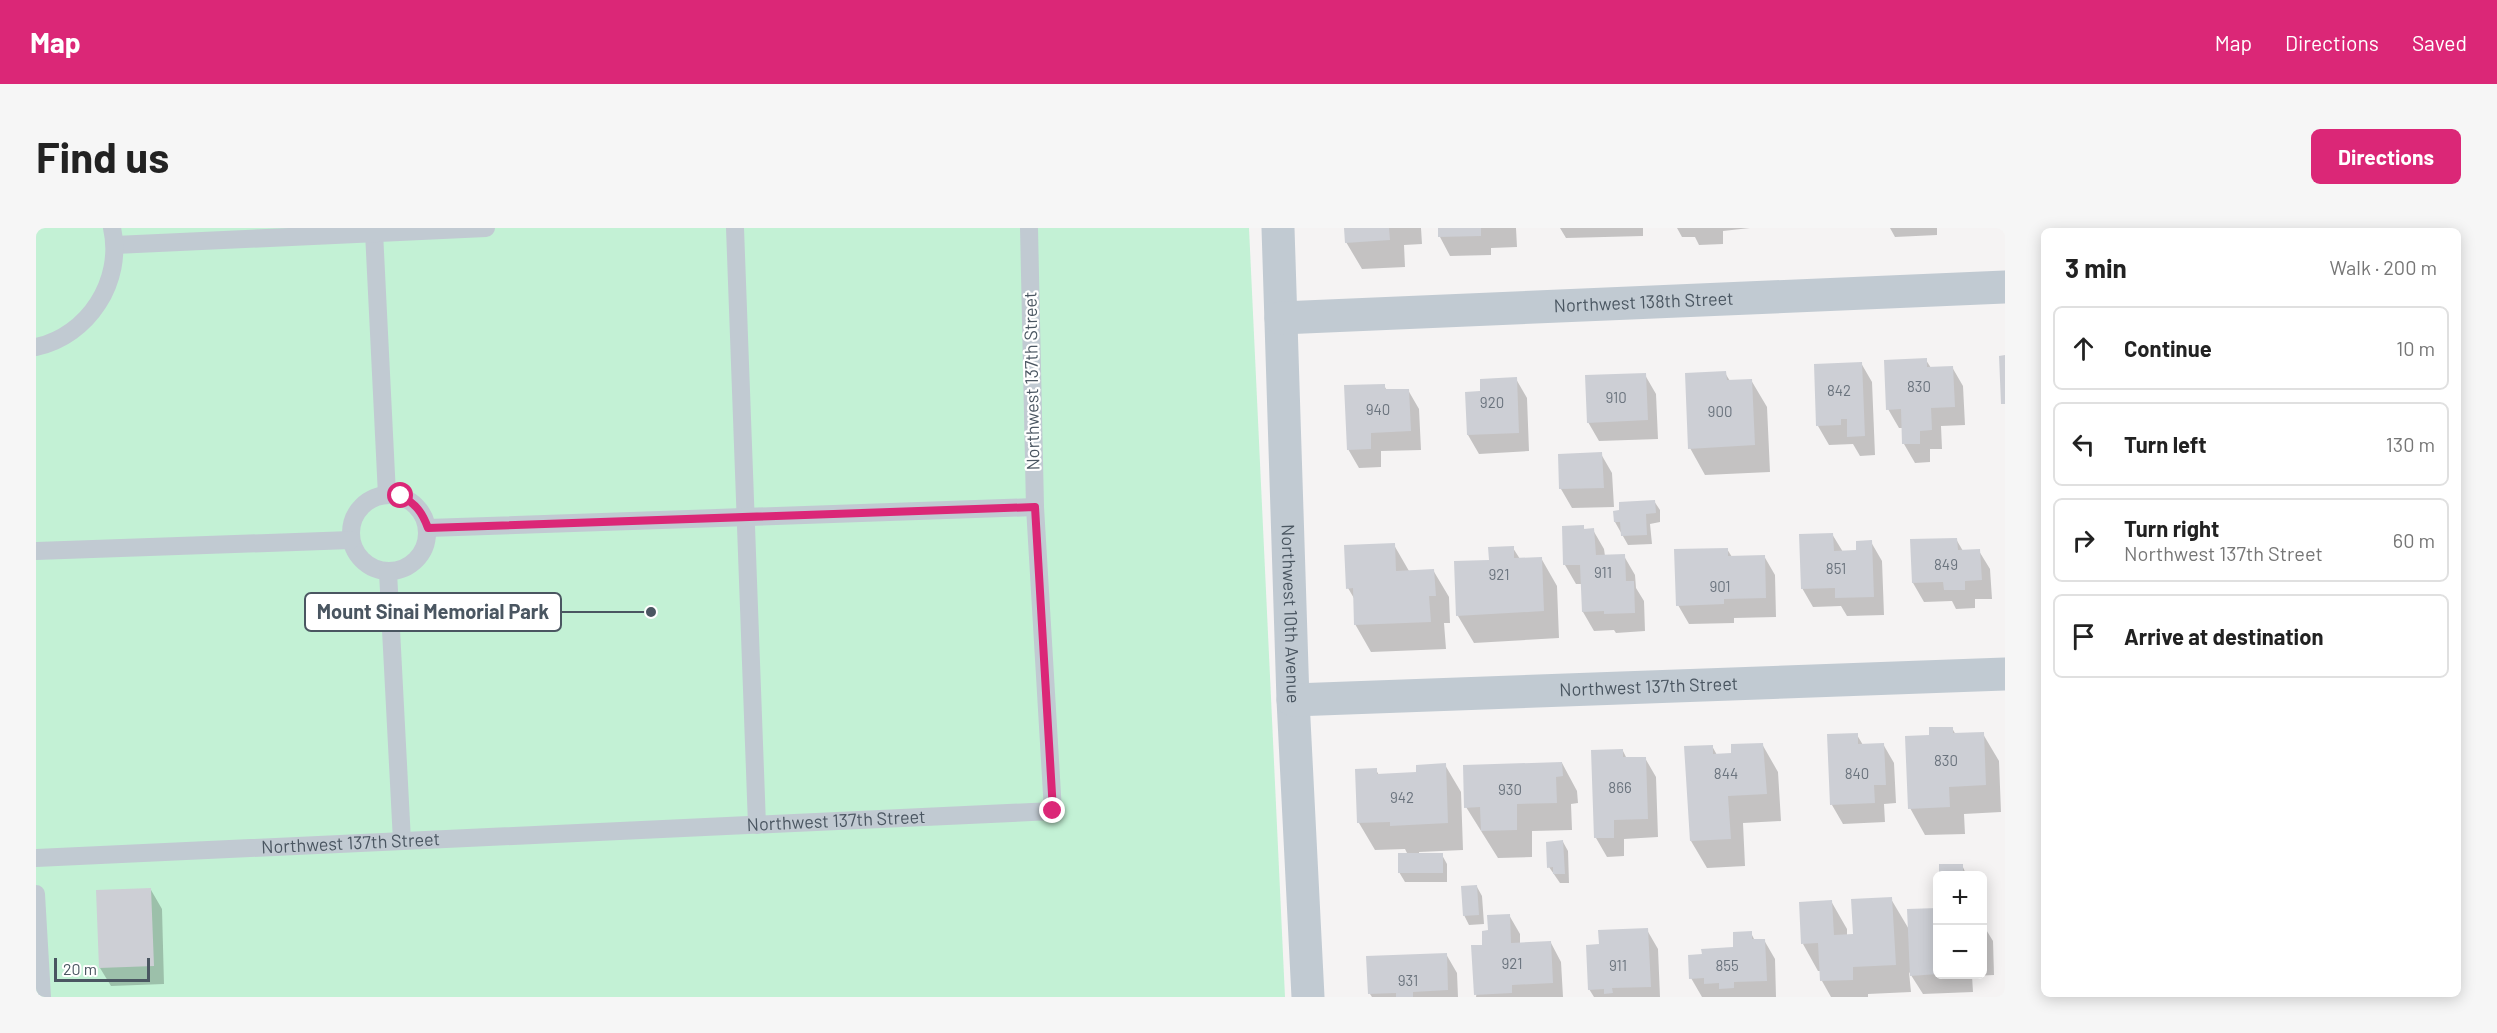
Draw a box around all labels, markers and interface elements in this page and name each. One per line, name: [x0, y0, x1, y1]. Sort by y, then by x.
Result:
text: Map: [30, 25, 81, 59]
text: Map: [2215, 30, 2252, 55]
text: Directions: [2285, 30, 2379, 55]
text: Saved: [2412, 30, 2467, 55]
button: Directions: [2311, 129, 2461, 184]
text: Find us: [36, 131, 169, 181]
text: 3 min: [2065, 252, 2127, 283]
text: Walk · 200 m: [2329, 255, 2437, 279]
street label: Northwest 138th Street: [1553, 287, 1734, 316]
street label: Northwest 137th Street: [1018, 291, 1044, 471]
icon: ahead: [2067, 332, 2100, 365]
text: Continue: [2124, 335, 2212, 361]
text: 10 m: [2396, 336, 2435, 360]
house number: 830: [1907, 377, 1931, 395]
house number: 842: [1827, 381, 1851, 399]
house number: 910: [1605, 388, 1627, 406]
house number: 920: [1480, 393, 1504, 411]
house number: 940: [1366, 400, 1390, 418]
house number: 900: [1708, 402, 1732, 420]
icon: left: [2067, 428, 2100, 461]
text: Turn left: [2124, 431, 2207, 457]
text: 130 m: [2386, 432, 2435, 456]
route start: [387, 482, 413, 508]
text: Turn right: [2124, 515, 2219, 541]
street label: Northwest 10th Avenue: [1277, 524, 1305, 704]
icon: right: [2067, 524, 2100, 557]
text: 60 m: [2393, 528, 2435, 552]
text: Northwest 137th Street: [2124, 541, 2323, 565]
house number: 849: [1934, 555, 1958, 573]
house number: 851: [1826, 559, 1846, 577]
house number: 911: [1594, 563, 1612, 581]
house number: 921: [1489, 565, 1509, 583]
house number: 901: [1709, 577, 1731, 595]
callout: Mount Sinai Memorial Park: [305, 593, 561, 631]
text: Mount Sinai Memorial Park: [317, 599, 550, 623]
icon: arrive: [2067, 620, 2100, 653]
text: Arrive at destination: [2124, 623, 2323, 649]
street label: Northwest 137th Street: [1559, 672, 1739, 700]
house number: 830: [1934, 751, 1958, 769]
house number: 844: [1714, 764, 1738, 782]
house number: 840: [1845, 764, 1869, 782]
house number: 866: [1608, 778, 1632, 796]
house number: 930: [1498, 780, 1522, 798]
house number: 942: [1390, 788, 1414, 806]
route end: [1039, 797, 1065, 823]
street label: Northwest 137th Street: [746, 805, 926, 835]
street label: Northwest 137th Street: [261, 827, 441, 858]
map controls: [1933, 871, 1987, 979]
button: +: [1933, 871, 1987, 925]
button: −: [1933, 925, 1987, 979]
house number: 921: [1502, 954, 1522, 972]
scale bar: [54, 955, 150, 982]
house number: 911: [1609, 956, 1627, 974]
house number: 855: [1715, 956, 1739, 974]
text: 20 m: [63, 959, 97, 978]
house number: 931: [1398, 971, 1418, 989]

